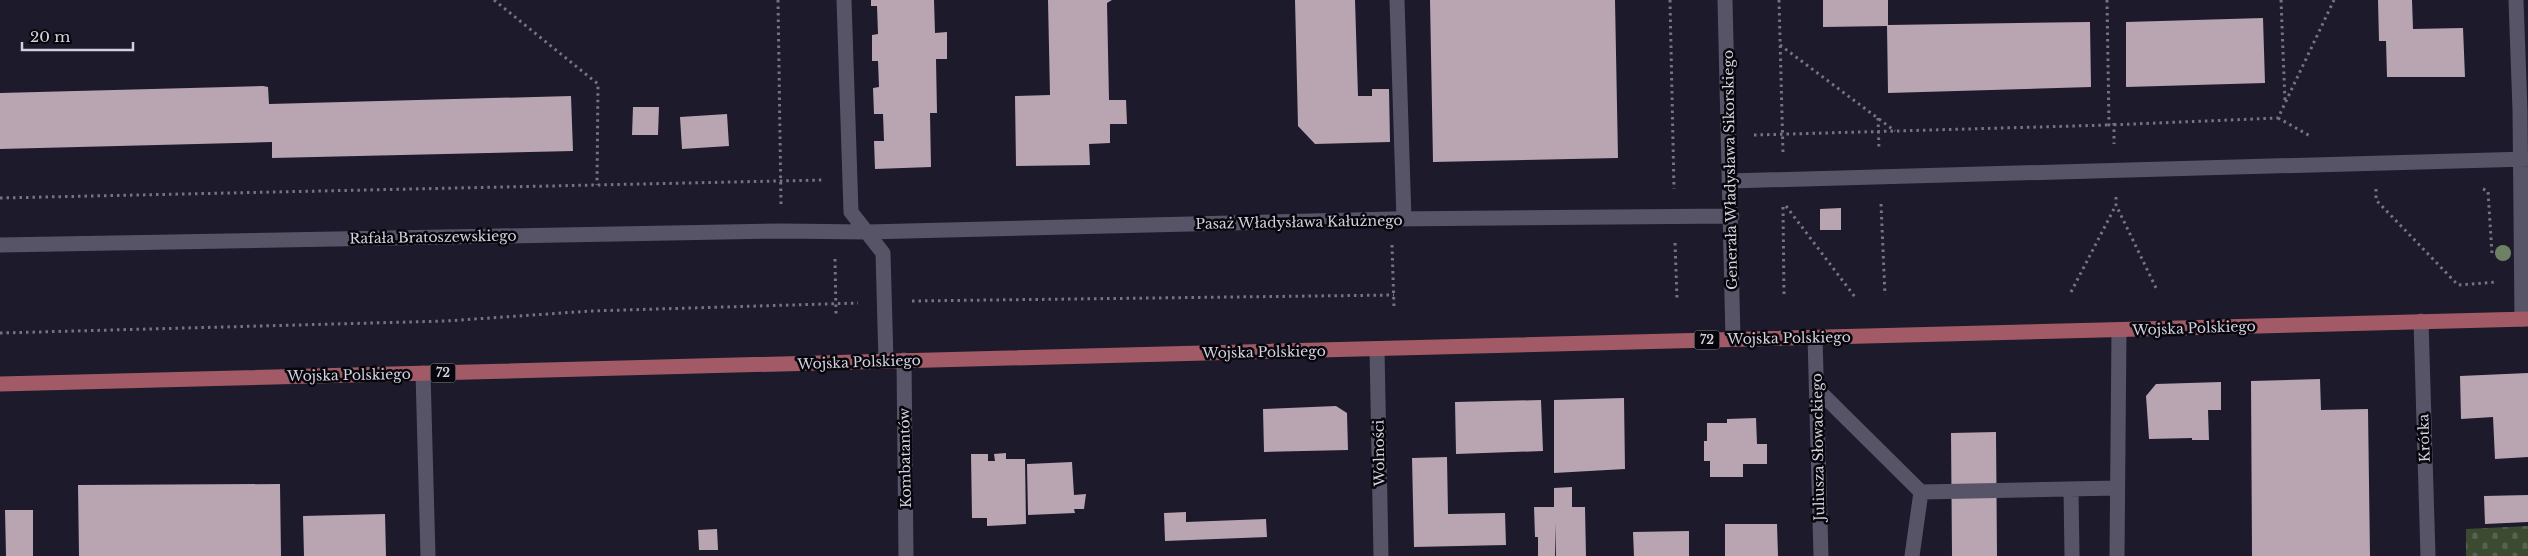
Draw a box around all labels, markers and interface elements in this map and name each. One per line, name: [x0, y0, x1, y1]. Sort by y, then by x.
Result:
scale bar: [22, 20, 134, 52]
text: 20 m: [30, 27, 70, 46]
street label: Generała Władysława Sikorskiego: [1719, 50, 1741, 290]
street label: Pasaż Władysława Kałużnego: [1195, 211, 1403, 233]
street label: Rafała Bratoszewskiego: [349, 227, 517, 247]
street label: Wojska Polskiego: [2131, 317, 2256, 339]
street label: Wojska Polskiego: [1726, 328, 1851, 348]
road number: 72: [1694, 330, 1720, 350]
street label: Wojska Polskiego: [1201, 342, 1326, 362]
street label: Wojska Polskiego: [796, 351, 921, 373]
road number: 72: [430, 363, 456, 382]
street label: Wojska Polskiego: [286, 365, 411, 385]
street label: Juliusza Słowackiego: [1808, 373, 1828, 523]
street label: Kombatantów: [895, 408, 915, 508]
street label: Krótka: [2414, 413, 2434, 462]
street label: Wolności: [1369, 419, 1389, 487]

